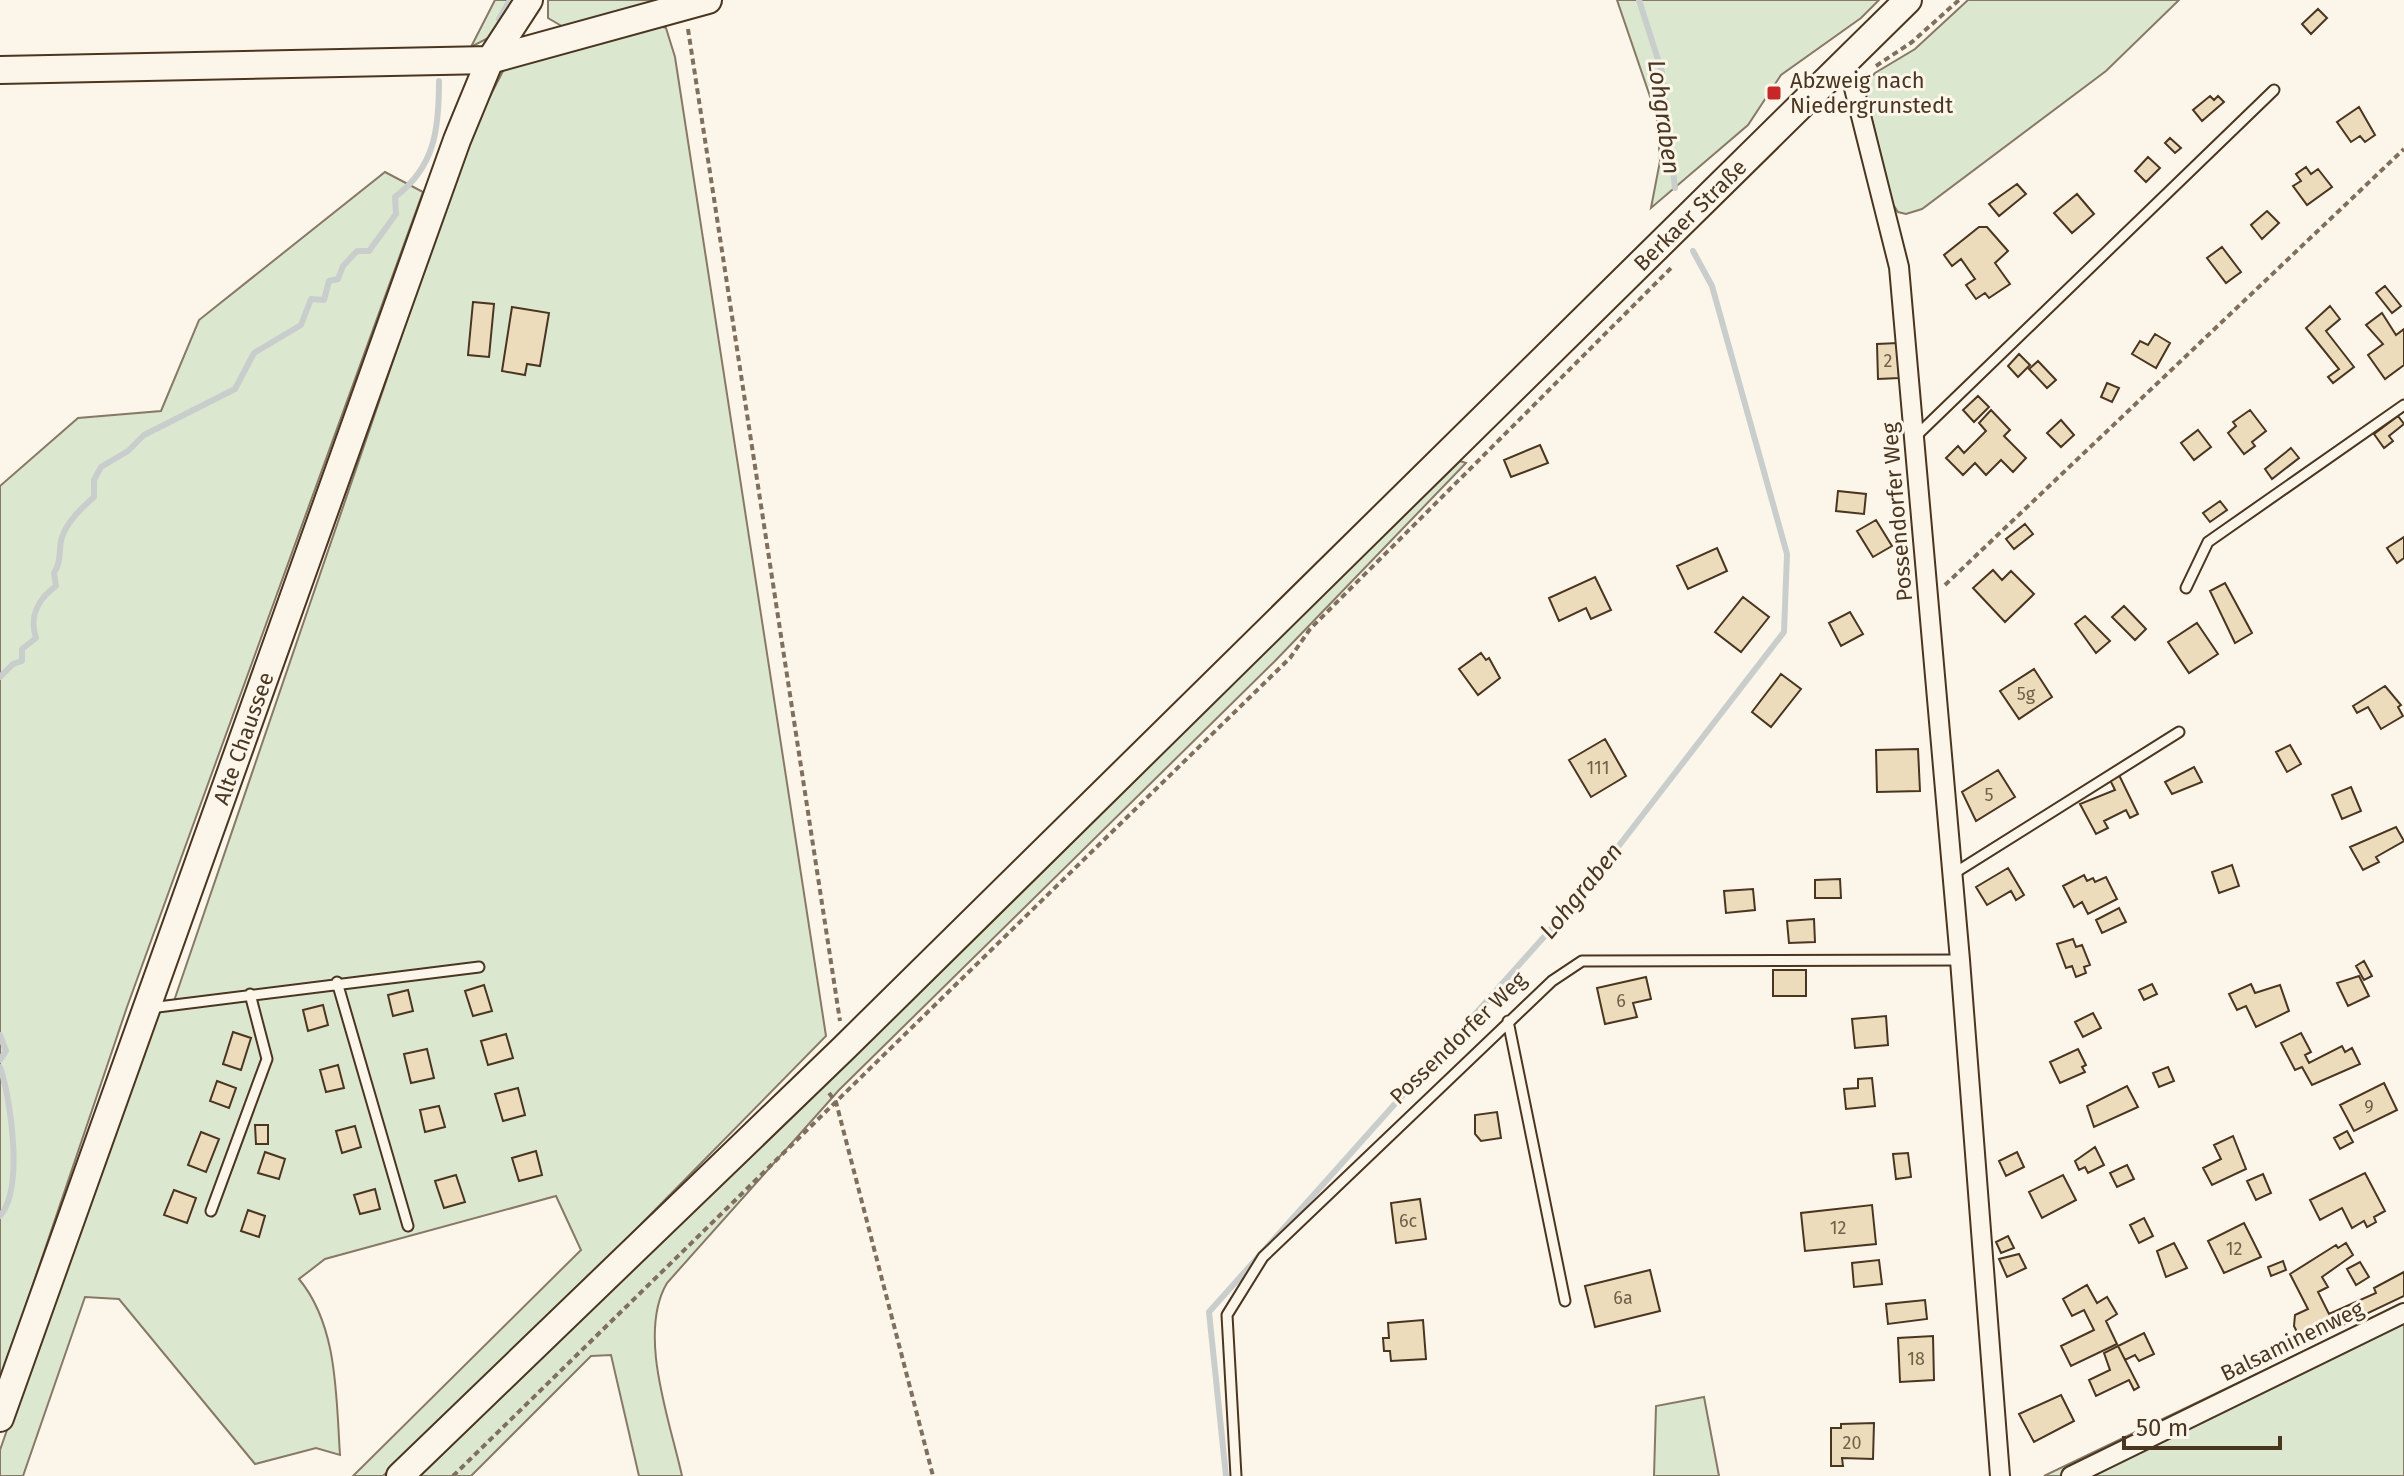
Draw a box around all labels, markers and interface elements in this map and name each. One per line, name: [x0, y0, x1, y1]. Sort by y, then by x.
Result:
water label: Lohgraben: [1642, 58, 1686, 176]
place label: Abzweig nach Niedergrunstedt: [1790, 67, 1953, 119]
marker: Abzweig nach Niedergrunstedt: [1765, 84, 1783, 102]
street label: Berkaer Straße: [1628, 153, 1752, 276]
house number: 2: [1884, 350, 1893, 372]
street label: Possendorfer Weg: [1876, 421, 1918, 603]
street label: Alte Chaussee: [207, 668, 279, 808]
house number: 5g: [2017, 683, 2036, 705]
house number: 111: [1587, 757, 1609, 779]
house number: 5: [1984, 784, 1994, 806]
water label: Lohgraben: [1534, 837, 1628, 945]
street label: Possendorfer Weg: [1384, 966, 1532, 1110]
house number: 6: [1616, 990, 1626, 1012]
house number: 9: [2364, 1096, 2374, 1118]
house number: 6c: [1399, 1210, 1417, 1232]
house number: 12: [1830, 1217, 1846, 1239]
house number: 12: [2226, 1238, 2242, 1260]
house number: 6a: [1613, 1287, 1633, 1309]
street label: Balsaminenweg: [2216, 1295, 2368, 1387]
house number: 18: [1907, 1348, 1925, 1370]
scale bar: [2124, 1400, 2280, 1450]
text: 50 m: [2136, 1414, 2188, 1442]
house number: 20: [1843, 1432, 1861, 1454]

